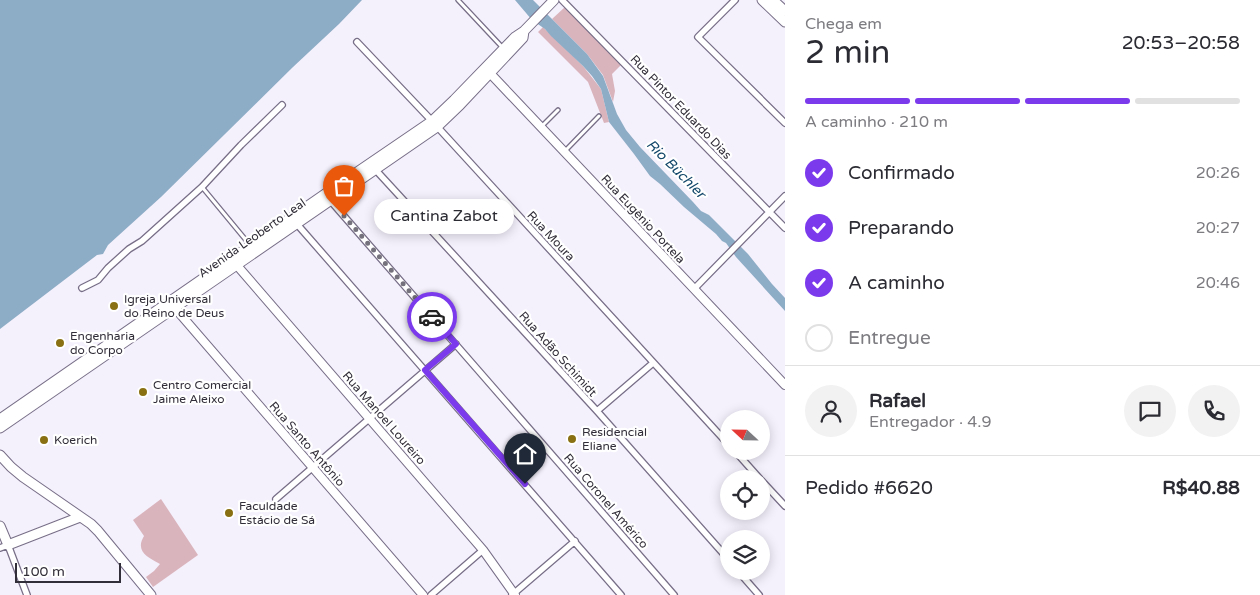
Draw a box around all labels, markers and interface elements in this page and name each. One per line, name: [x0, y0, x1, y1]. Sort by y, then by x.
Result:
text: Chega em: [805, 14, 882, 34]
text: 20:53–20:58: [1122, 32, 1240, 54]
text: 2 min: [805, 34, 890, 72]
street label: Rua Pintor Eduardo Dias: [628, 52, 735, 162]
text: A caminho · 210 m: [805, 112, 948, 132]
water label: Rio Büchler: [643, 136, 710, 203]
icon: check: [805, 159, 833, 187]
text: Confirmado: [848, 162, 955, 184]
text: 20:26: [1196, 163, 1240, 183]
pin: [323, 165, 365, 216]
icon: bag: [330, 172, 358, 200]
street label: Rua Eugênio Portela: [598, 172, 688, 266]
street label: Avenida Leoberto Leal: [196, 196, 308, 280]
callout: Cantina Zabot: [374, 198, 514, 234]
text: Cantina Zabot: [390, 206, 498, 226]
street label: Rua Moura: [524, 208, 578, 264]
icon: check: [805, 214, 833, 242]
text: Preparando: [848, 217, 954, 239]
text: 20:27: [1196, 218, 1240, 238]
icon: check: [805, 269, 833, 297]
text: A caminho: [848, 272, 945, 294]
text: 20:46: [1196, 273, 1240, 293]
place label: Igreja Universal do Reino de Deus: [124, 292, 224, 320]
courier: [407, 292, 457, 342]
marker: Igreja Universal do Reino de Deus: [108, 300, 120, 312]
icon: car: [418, 303, 446, 331]
street label: Rua Adão Schimidt: [516, 309, 600, 400]
text: Entregue: [848, 327, 931, 349]
place label: Engenharia do Corpo: [70, 329, 135, 357]
marker: Engenharia do Corpo: [54, 337, 66, 349]
street label: Rua Manoel Loureiro: [340, 369, 428, 467]
place label: Centro Comercial Jaime Aleixo: [153, 378, 251, 406]
button: person: [805, 385, 857, 437]
button: chat: [1124, 385, 1176, 437]
button: phone: [1188, 385, 1240, 437]
marker: Centro Comercial Jaime Aleixo: [137, 386, 149, 398]
text: Rafael: [869, 390, 926, 412]
street label: Rua Santo Antônio: [266, 399, 348, 489]
north arrow: [720, 410, 770, 460]
map controls: [720, 410, 770, 580]
text: Entregador · 4.9: [869, 412, 991, 432]
place label: Residencial Eliane: [582, 425, 647, 453]
place label: Koerich: [54, 433, 97, 447]
pin: [504, 433, 546, 484]
marker: Residencial Eliane: [566, 433, 578, 445]
marker: Koerich: [38, 434, 50, 446]
icon: home: [511, 440, 539, 468]
street label: Rua Coronel Américo: [561, 451, 651, 551]
button: locate: [720, 470, 770, 520]
text: Pedido #6620: [805, 477, 933, 499]
text: R$40.88: [1162, 477, 1240, 499]
place label: Faculdade Estácio de Sá: [239, 499, 315, 527]
marker: Faculdade Estácio de Sá: [223, 507, 235, 519]
button: layers: [720, 530, 770, 580]
scale bar: [15, 560, 121, 583]
text: 100 m: [22, 563, 65, 580]

